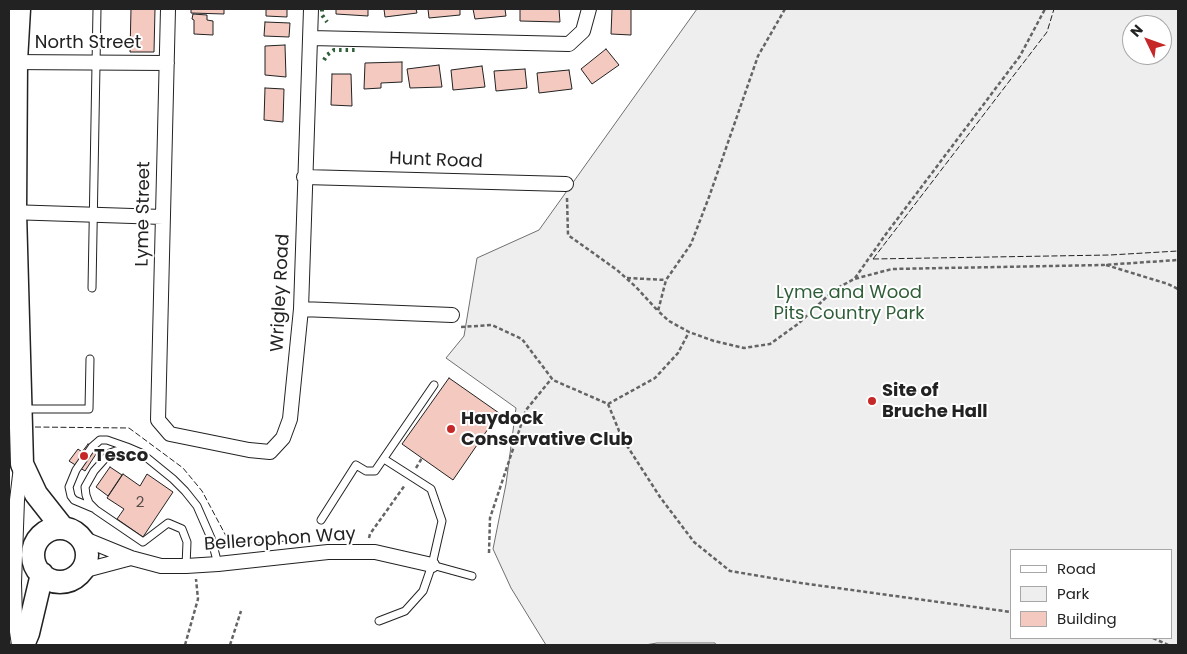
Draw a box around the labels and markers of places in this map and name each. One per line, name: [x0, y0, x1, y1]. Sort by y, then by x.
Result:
place label: Site of Bruche Hall: [882, 380, 988, 422]
marker: Site of Bruche Hall: [866, 395, 878, 407]
place label: Haydock Conservative Club: [461, 408, 633, 450]
marker: Haydock Conservative Club: [445, 423, 457, 435]
place label: Tesco: [94, 445, 148, 467]
marker: Tesco: [78, 450, 90, 462]

